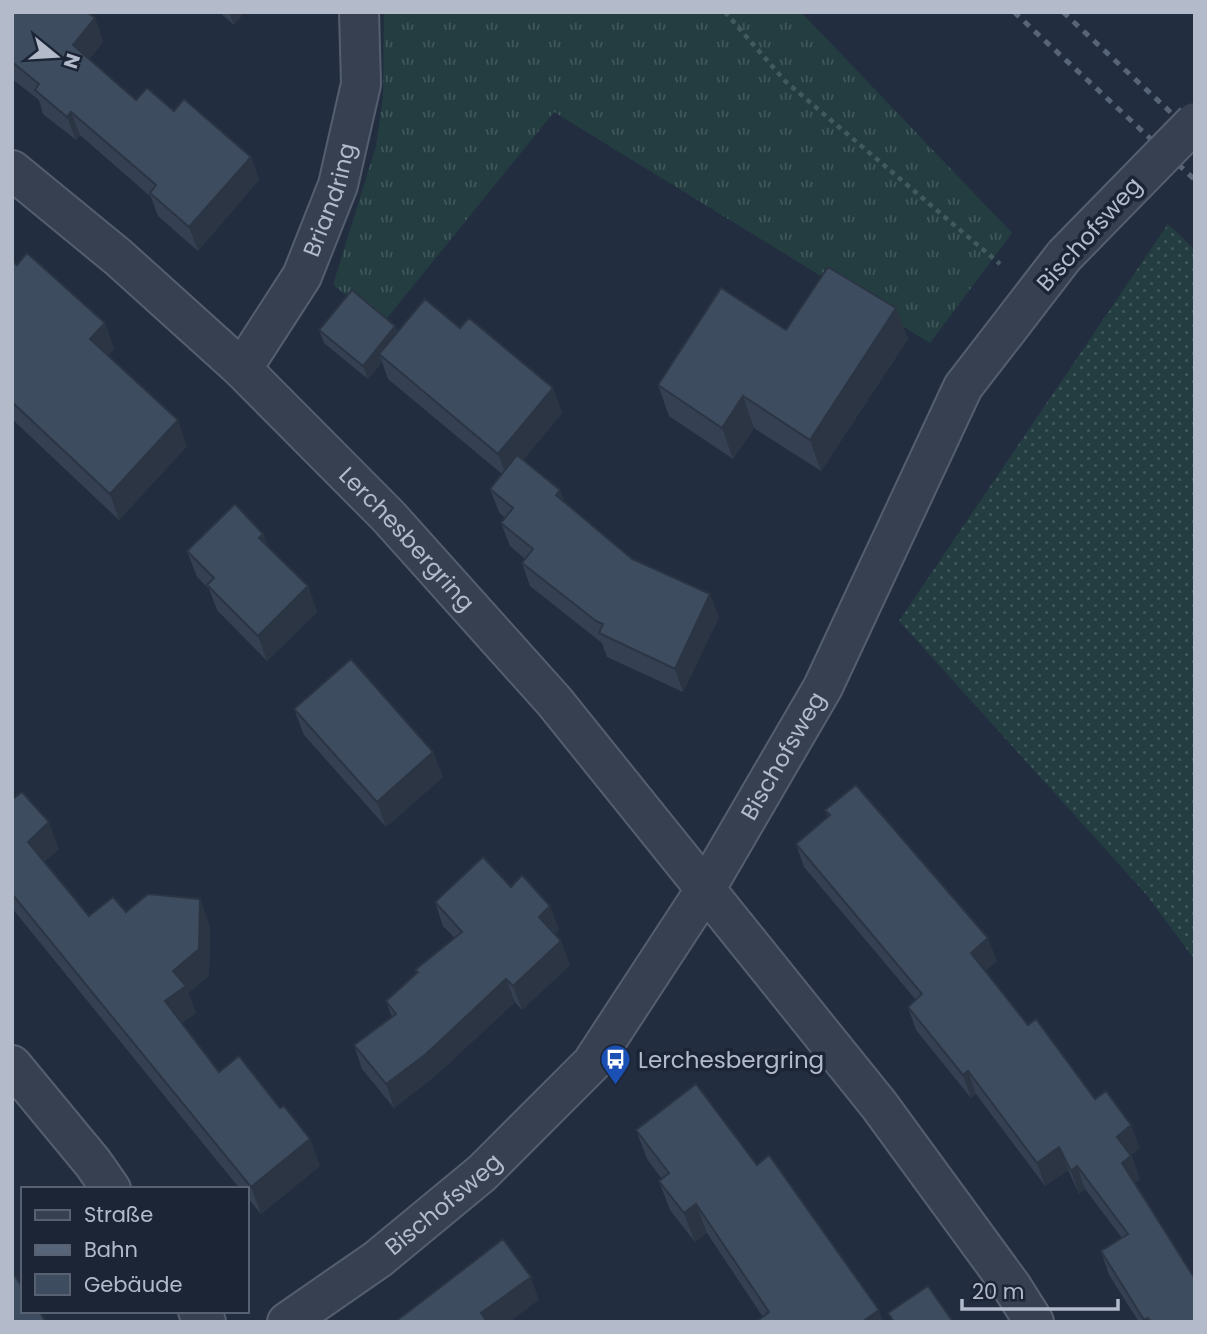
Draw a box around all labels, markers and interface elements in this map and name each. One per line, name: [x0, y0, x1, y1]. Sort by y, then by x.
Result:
north arrow: [21, 21, 91, 91]
text: N: [57, 50, 87, 72]
street label: Briandring: [295, 140, 363, 261]
street label: Bischofsweg: [1029, 170, 1149, 298]
street label: Lerchesbergring: [332, 460, 482, 618]
street label: Bischofsweg: [733, 686, 833, 826]
bus stop icon: Lerchesbergring: [598, 1043, 632, 1087]
place label: Lerchesbergring: [638, 1044, 824, 1076]
street label: Bischofsweg: [378, 1146, 509, 1263]
legend: [21, 1187, 248, 1313]
text: Straße: [84, 1200, 153, 1229]
text: Bahn: [84, 1235, 138, 1264]
scale bar: [962, 1268, 1118, 1312]
text: Gebäude: [84, 1270, 182, 1299]
text: 20 m: [972, 1277, 1025, 1306]

